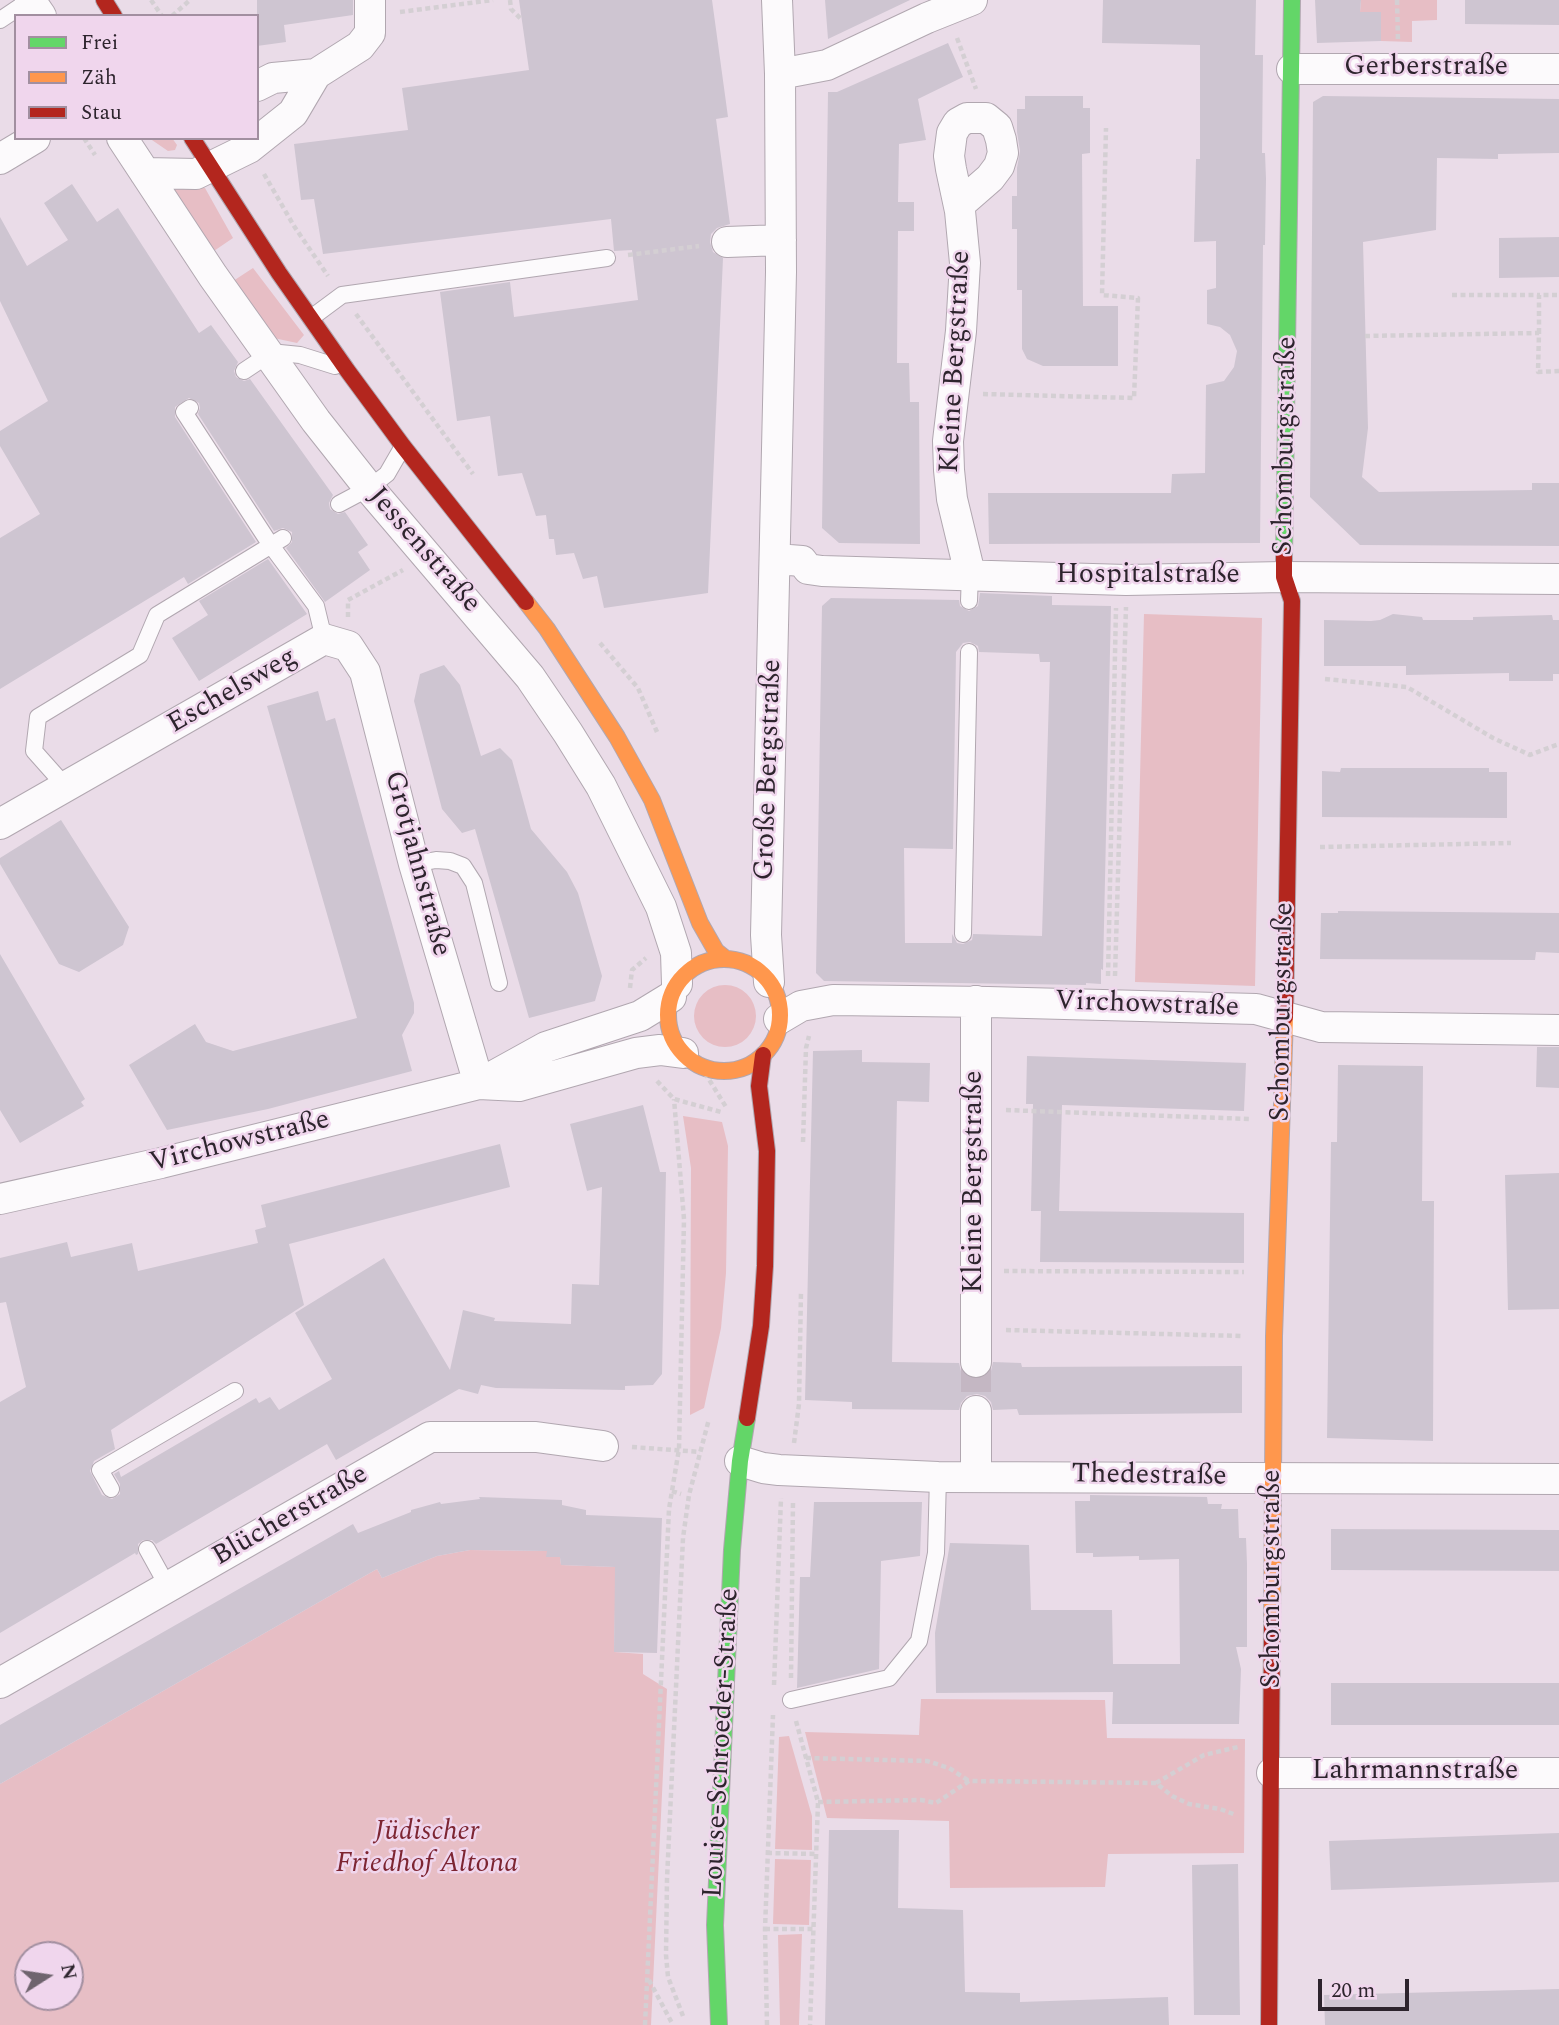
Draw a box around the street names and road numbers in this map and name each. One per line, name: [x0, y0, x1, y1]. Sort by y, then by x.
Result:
street label: Gerberstraße: [1344, 52, 1508, 86]
street label: Kleine Bergstraße: [934, 250, 980, 474]
street label: Schomburgstraße: [1268, 336, 1306, 556]
street label: Jessenstraße: [359, 481, 487, 621]
street label: Hospitalstraße: [1056, 560, 1240, 594]
street label: Eschelsweg: [162, 641, 304, 743]
street label: Große Bergstraße: [749, 659, 791, 881]
street label: Grotjahnstraße: [375, 768, 457, 960]
street label: Schomburgstraße: [1265, 902, 1303, 1122]
street label: Virchowstraße: [1054, 986, 1240, 1026]
street label: Kleine Bergstraße: [959, 1071, 993, 1293]
street label: Virchowstraße: [147, 1104, 333, 1182]
street label: Blücherstraße: [207, 1459, 375, 1575]
street label: Thedestraße: [1071, 1459, 1227, 1495]
street label: Schomburgstraße: [1257, 1469, 1291, 1689]
street label: Louise-Schroeder-Straße: [698, 1587, 748, 1899]
street label: Lahrmannstraße: [1312, 1756, 1518, 1790]

